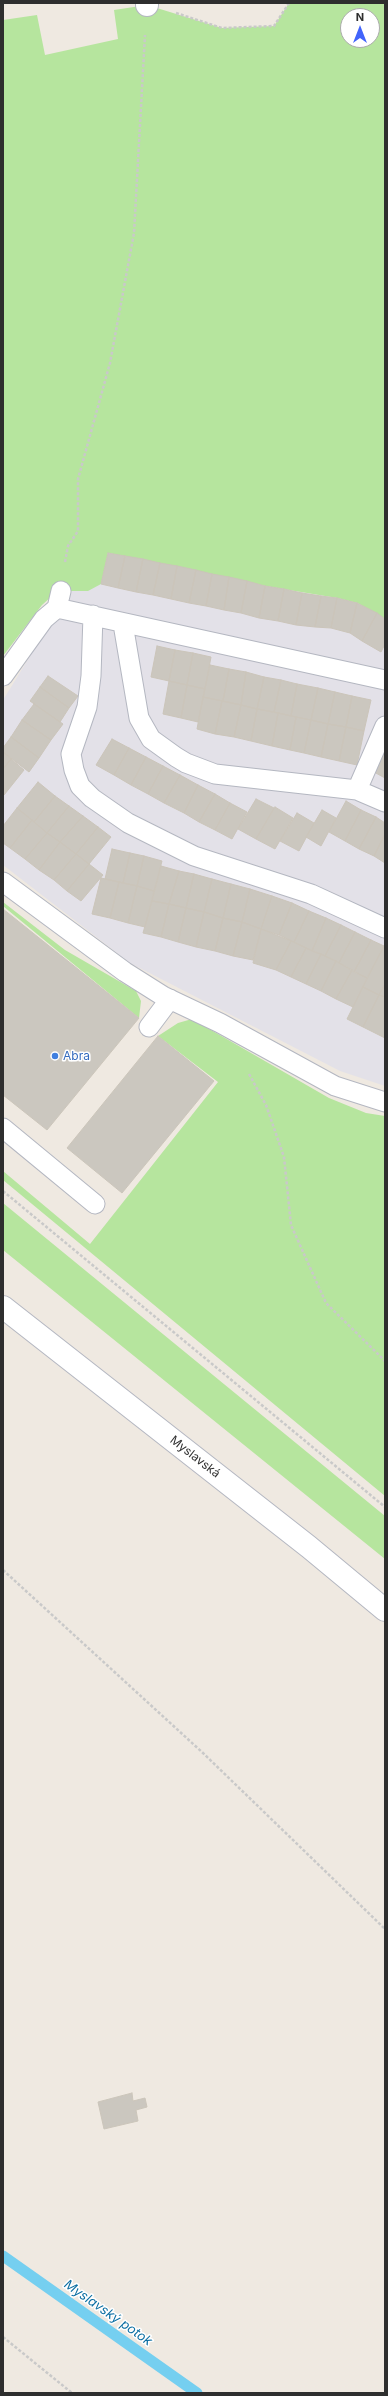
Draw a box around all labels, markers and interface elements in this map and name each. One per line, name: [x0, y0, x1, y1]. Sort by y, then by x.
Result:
north arrow: [340, 8, 380, 48]
text: N: [356, 10, 364, 24]
place label: Abra: [63, 1049, 90, 1063]
marker: Abra: [50, 1051, 60, 1061]
street label: Myslavská: [167, 1433, 223, 1481]
water label: Myslavský potok: [61, 2277, 155, 2349]

